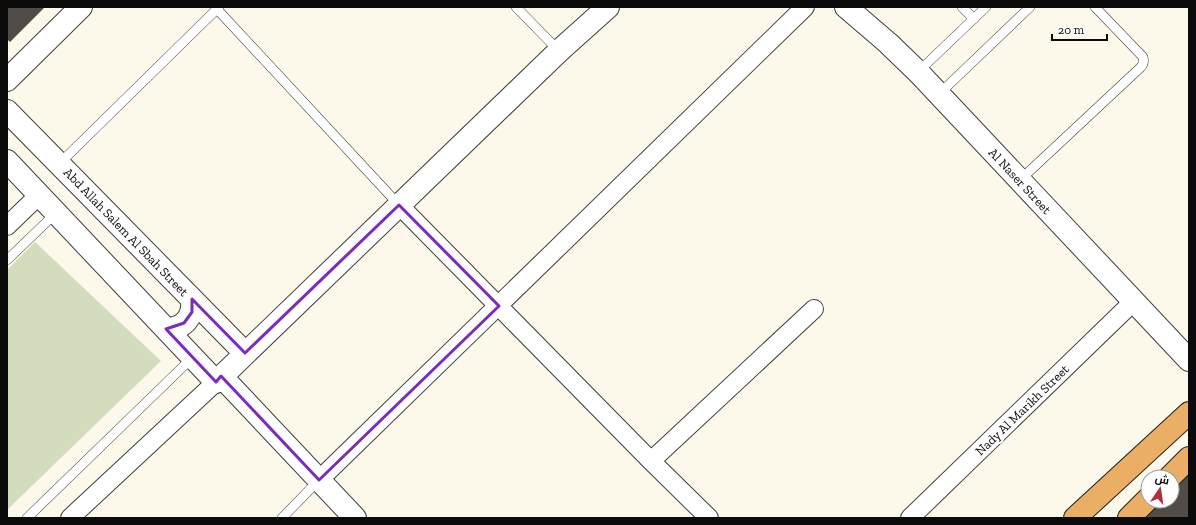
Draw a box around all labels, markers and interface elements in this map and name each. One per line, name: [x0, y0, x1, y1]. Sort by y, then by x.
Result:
scale bar: [1052, 16, 1107, 42]
text: 20 m: [1058, 23, 1085, 37]
street label: Al Naser Street: [986, 145, 1054, 217]
street label: Abd Allah Salem Al Sbah Street: [61, 165, 191, 299]
street label: Nady Al Marikh Street: [972, 361, 1072, 459]
north arrow: [1140, 469, 1180, 509]
text: ش: [1154, 472, 1170, 488]

